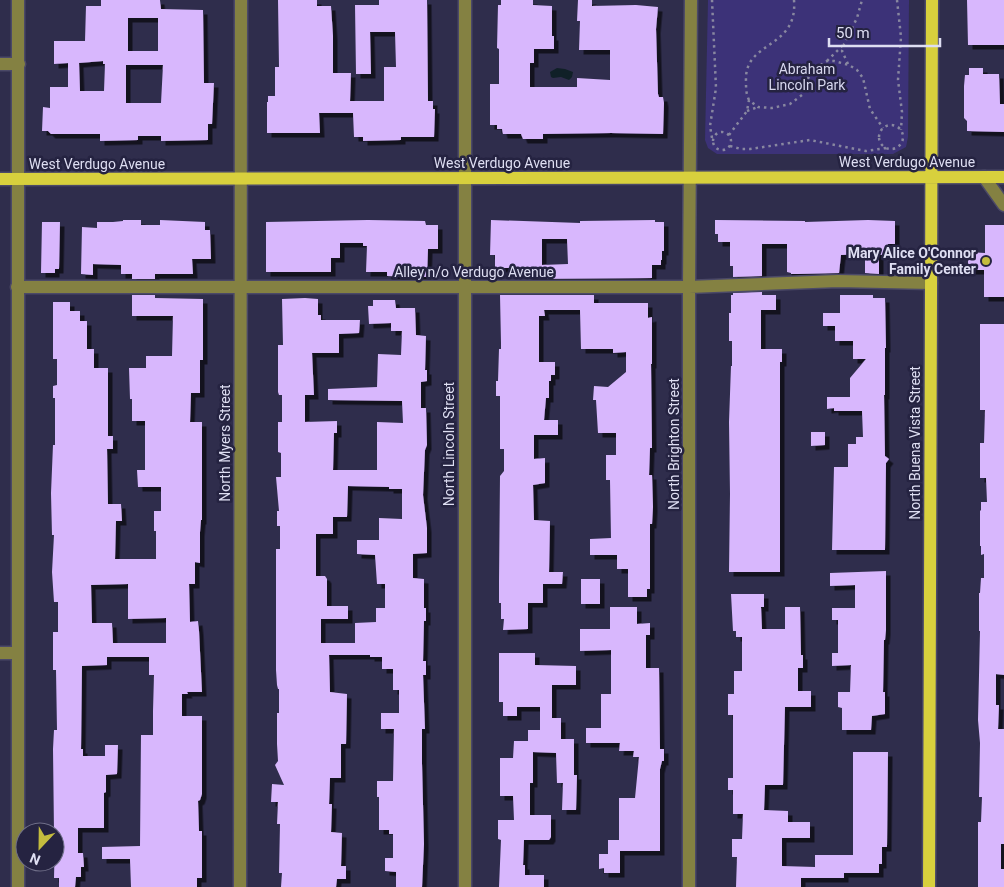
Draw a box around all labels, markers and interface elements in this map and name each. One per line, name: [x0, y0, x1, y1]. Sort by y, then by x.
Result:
scale bar: [829, 15, 940, 47]
text: 50 m: [836, 24, 870, 42]
park label: Abraham Lincoln Park: [769, 61, 846, 93]
street label: West Verdugo Avenue: [839, 154, 975, 170]
street label: West Verdugo Avenue: [434, 155, 570, 171]
street label: West Verdugo Avenue: [29, 156, 165, 172]
place label: Mary Alice O'Connor Family Center: [848, 245, 976, 277]
marker: Mary Alice O'Connor Family Center: [980, 255, 992, 267]
street label: Alley n/o Verdugo Avenue: [394, 264, 554, 280]
street label: North Buena Vista Street: [907, 366, 923, 520]
street label: North Brighton Street: [666, 378, 682, 510]
street label: North Lincoln Street: [441, 381, 457, 506]
street label: North Myers Street: [217, 384, 233, 502]
north arrow: [15, 822, 65, 872]
text: N: [28, 850, 43, 868]

